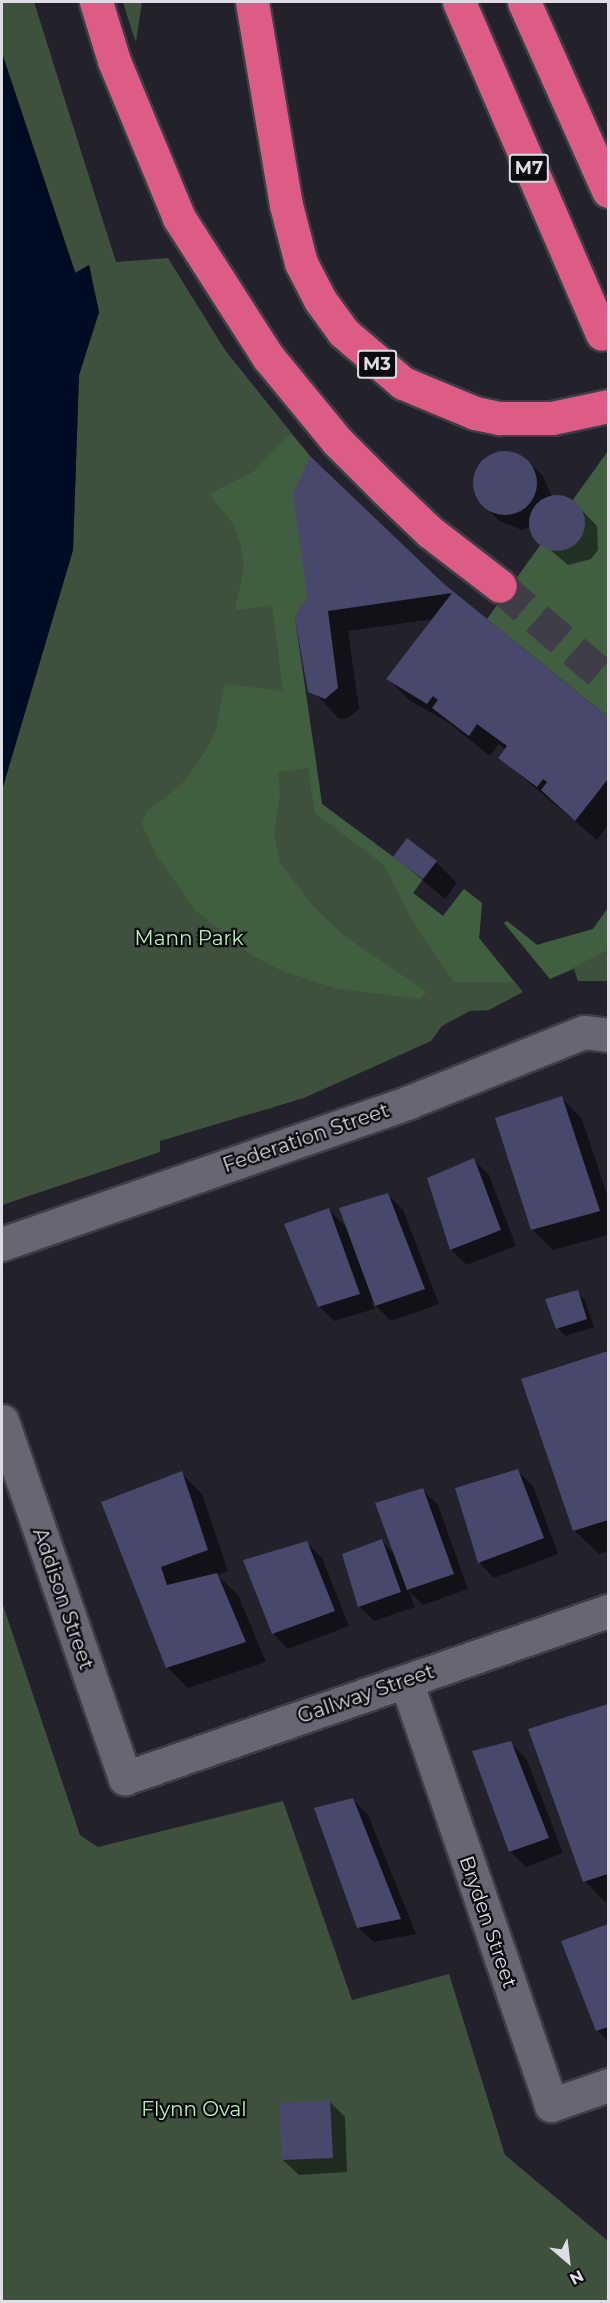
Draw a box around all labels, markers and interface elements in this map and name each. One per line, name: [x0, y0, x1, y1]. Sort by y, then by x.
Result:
road number: M7: [508, 153, 550, 183]
road number: M3: [356, 349, 398, 379]
park label: Mann Park: [135, 926, 243, 950]
street label: Federation Street: [220, 1098, 392, 1178]
street label: Addison Street: [28, 1525, 98, 1673]
street label: Gallway Street: [294, 1659, 438, 1729]
street label: Bryden Street: [454, 1853, 522, 1991]
park label: Flynn Oval: [141, 2097, 247, 2121]
north arrow: [538, 2231, 598, 2291]
text: N: [567, 2266, 587, 2289]

